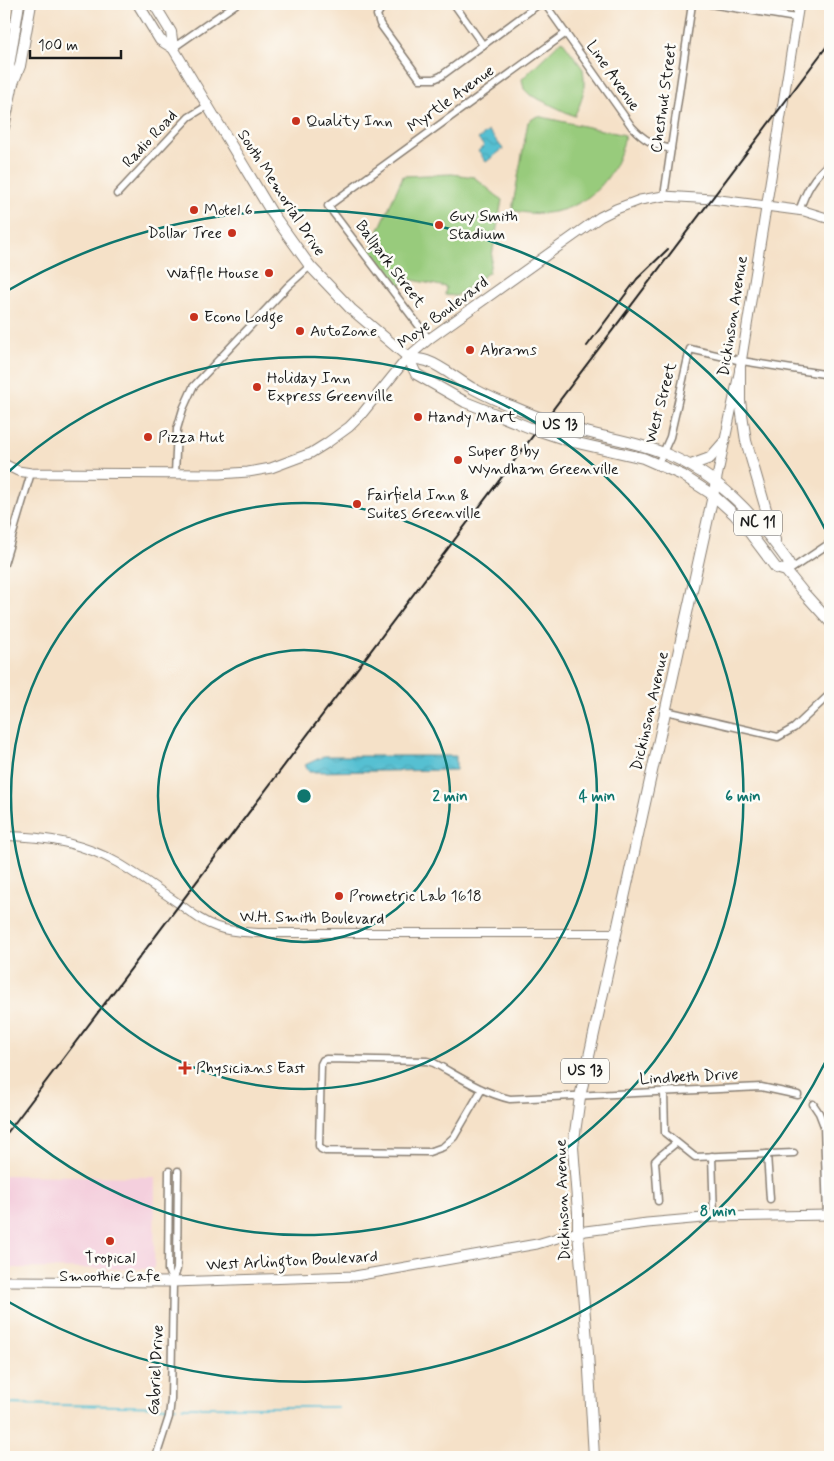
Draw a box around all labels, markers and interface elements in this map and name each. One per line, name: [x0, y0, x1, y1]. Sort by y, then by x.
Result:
scale bar: [30, 28, 121, 60]
text: 100 m: [38, 36, 78, 56]
street label: Line Avenue: [581, 37, 645, 116]
street label: Chestnut Street: [646, 41, 682, 154]
street label: Myrtle Avenue: [403, 60, 499, 138]
street label: Radio Road: [118, 106, 182, 172]
place label: Quality Inn: [306, 111, 393, 132]
marker: Quality Inn: [290, 115, 302, 127]
street label: South Memorial Drive: [232, 126, 330, 260]
place label: Motel 6: [204, 200, 253, 221]
marker: Motel 6: [188, 204, 200, 216]
place label: Guy Smith Stadium: [449, 206, 518, 245]
street label: Ballpark Street: [350, 216, 430, 312]
marker: Guy Smith Stadium: [433, 219, 445, 231]
place label: Dollar Tree: [148, 223, 222, 244]
marker: Dollar Tree: [226, 227, 238, 239]
street label: Dickinson Avenue: [713, 254, 753, 378]
place label: Waffle House: [166, 263, 259, 284]
marker: Waffle House: [263, 267, 275, 279]
street label: Moye Boulevard: [393, 272, 493, 354]
place label: Econo Lodge: [204, 307, 283, 329]
marker: Econo Lodge: [188, 311, 200, 323]
place label: AutoZone: [310, 321, 377, 342]
marker: AutoZone: [294, 325, 306, 337]
place label: Abrams: [480, 340, 537, 361]
marker: Abrams: [464, 344, 476, 356]
street label: West Street: [640, 360, 682, 446]
place label: Holiday Inn Express Greenville: [267, 368, 393, 407]
marker: Holiday Inn Express Greenville: [251, 381, 263, 393]
place label: Handy Mart: [428, 407, 516, 428]
marker: Handy Mart: [412, 411, 424, 423]
road number: US 13: [536, 412, 584, 438]
place label: Pizza Hut: [158, 427, 225, 448]
marker: Pizza Hut: [142, 431, 154, 443]
place label: Super 8 by Wyndham Greenville: [468, 441, 619, 480]
marker: Super 8 by Wyndham Greenville: [452, 454, 464, 466]
place label: Fairfield Inn & Suites Greenville: [367, 485, 481, 524]
marker: Fairfield Inn & Suites Greenville: [351, 498, 363, 510]
road number: NC 11: [734, 510, 782, 536]
street label: Dickinson Avenue: [626, 649, 674, 773]
centre of rings: [295, 787, 313, 805]
text: 2 min: [432, 787, 468, 807]
text: 4 min: [579, 787, 615, 807]
text: 6 min: [725, 787, 761, 807]
place label: Prometric Lab 1618: [349, 886, 482, 907]
marker: Prometric Lab 1618: [333, 890, 345, 902]
street label: W.H. Smith Boulevard: [239, 906, 385, 930]
place label: Physicians East: [196, 1058, 305, 1079]
road number: US 13: [561, 1058, 609, 1084]
marker: Physicians East: [178, 1061, 192, 1075]
street label: Lindbeth Drive: [639, 1064, 739, 1090]
street label: Dickinson Avenue: [550, 1139, 576, 1261]
text: 8 min: [700, 1202, 736, 1222]
marker: Tropical Smoothie Cafe: [104, 1235, 116, 1247]
street label: West Arlington Boulevard: [206, 1246, 378, 1277]
place label: Tropical Smoothie Cafe: [59, 1248, 161, 1287]
street label: Gabriel Drive: [143, 1324, 169, 1416]

